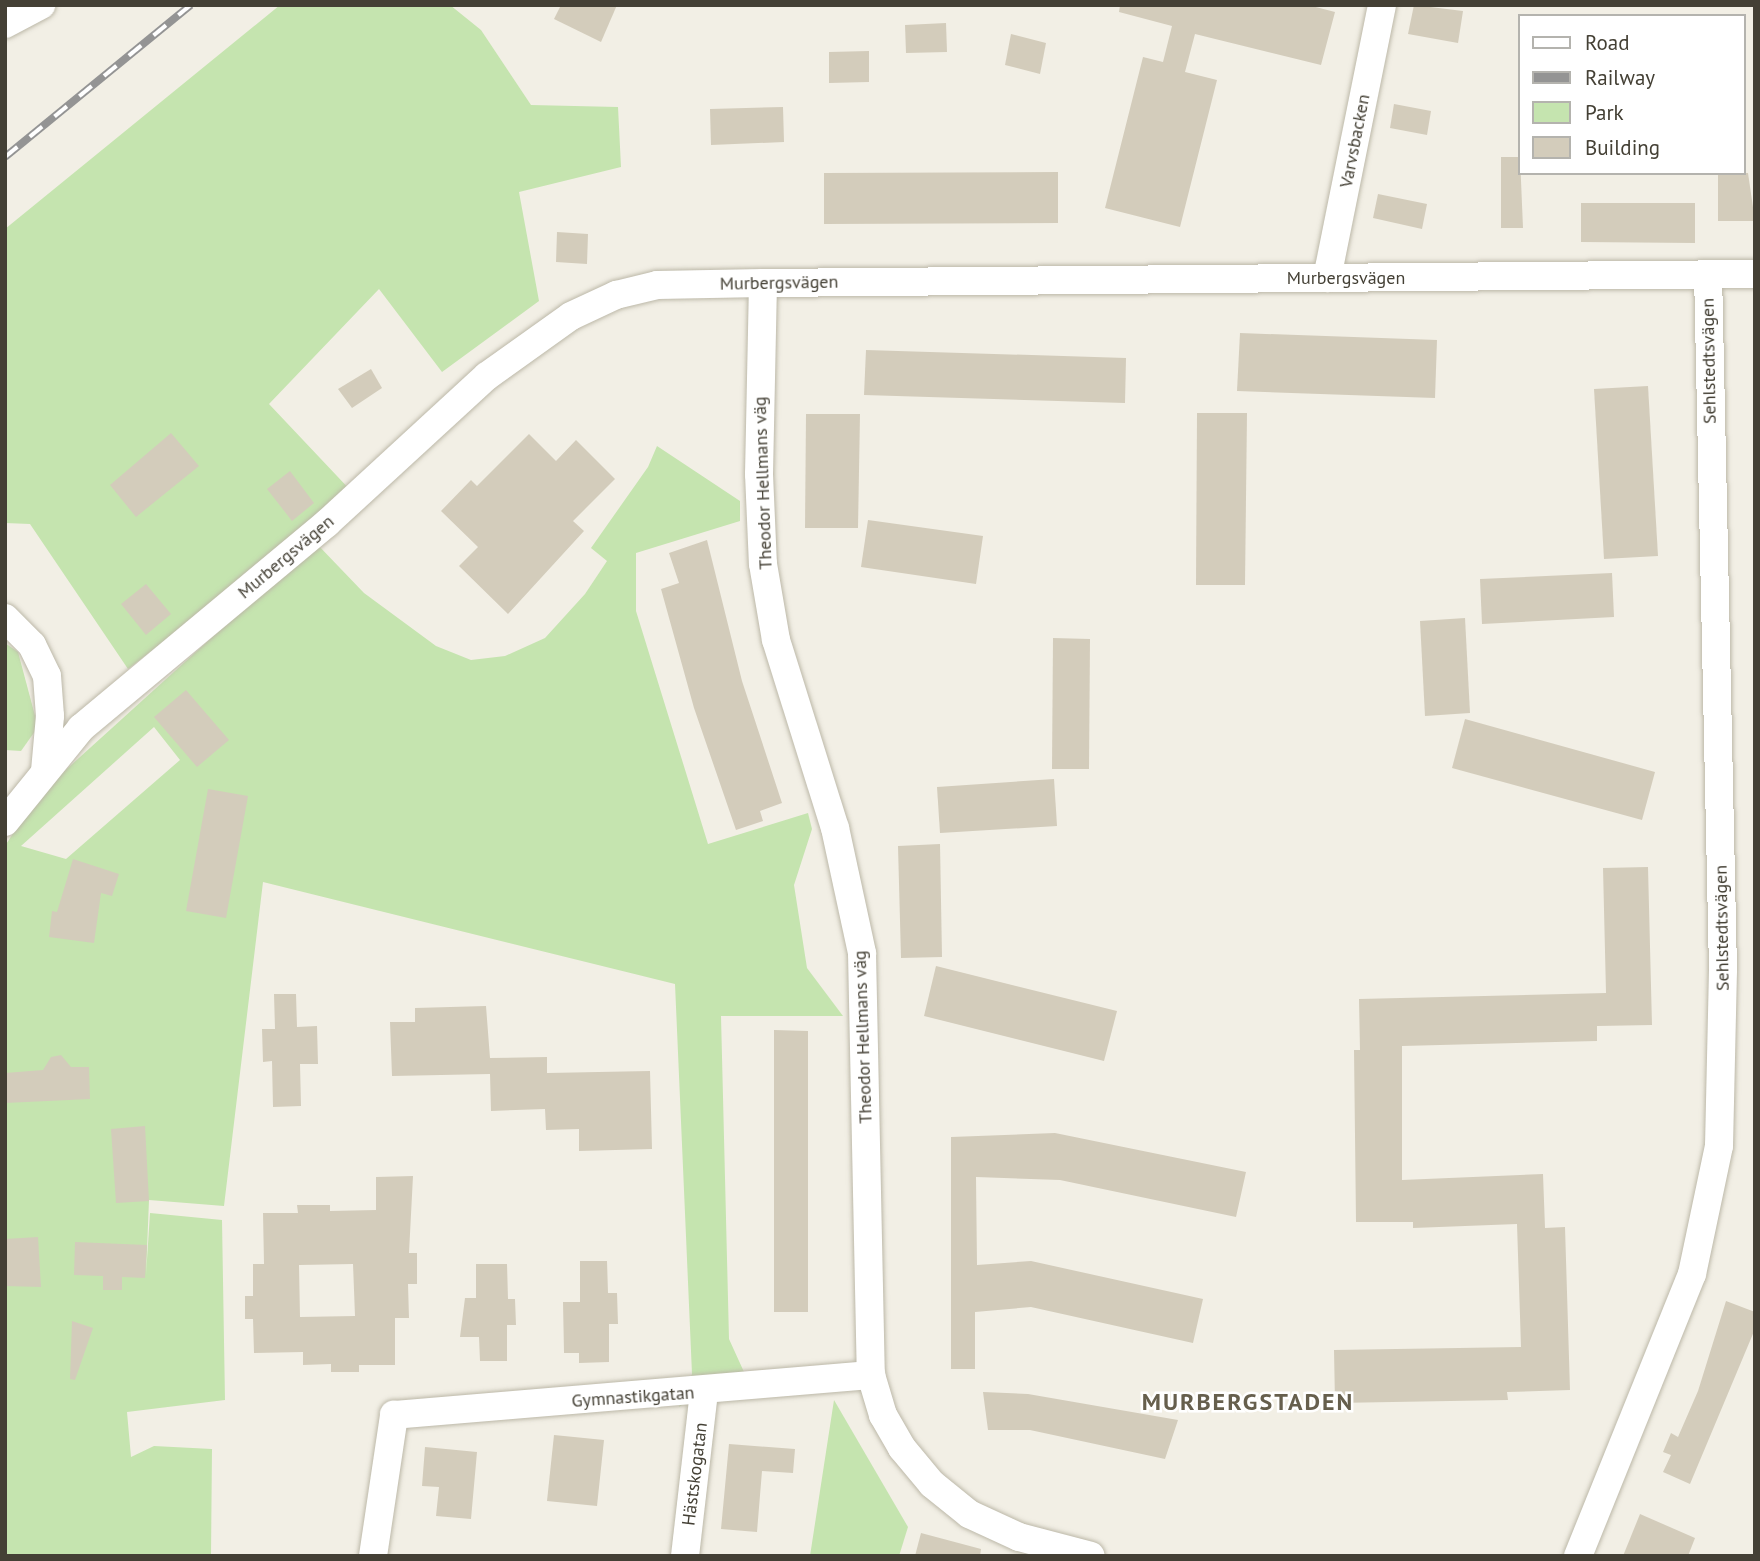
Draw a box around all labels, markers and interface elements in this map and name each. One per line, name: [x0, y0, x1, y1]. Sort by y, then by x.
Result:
legend: [1518, 14, 1746, 175]
text: Road: [1585, 29, 1629, 56]
text: Railway: [1585, 64, 1655, 91]
street label: Varvsbacken: [1335, 92, 1375, 190]
text: Park: [1585, 99, 1624, 126]
text: Building: [1585, 134, 1660, 161]
street label: Murbergsvägen: [1287, 267, 1405, 289]
street label: Murbergsvägen: [720, 271, 838, 295]
street label: Sehlstedtsvägen: [1697, 298, 1721, 424]
street label: Theodor Hellmans väg: [749, 396, 777, 570]
street label: Murbergsvägen: [234, 511, 338, 603]
street label: Sehlstedtsvägen: [1710, 865, 1734, 991]
street label: Theodor Hellmans väg: [849, 950, 877, 1124]
street label: Gymnastikgatan: [571, 1382, 695, 1412]
district label: MURBERGSTADEN: [1143, 1388, 1353, 1416]
street label: Hästskogatan: [678, 1421, 712, 1527]

